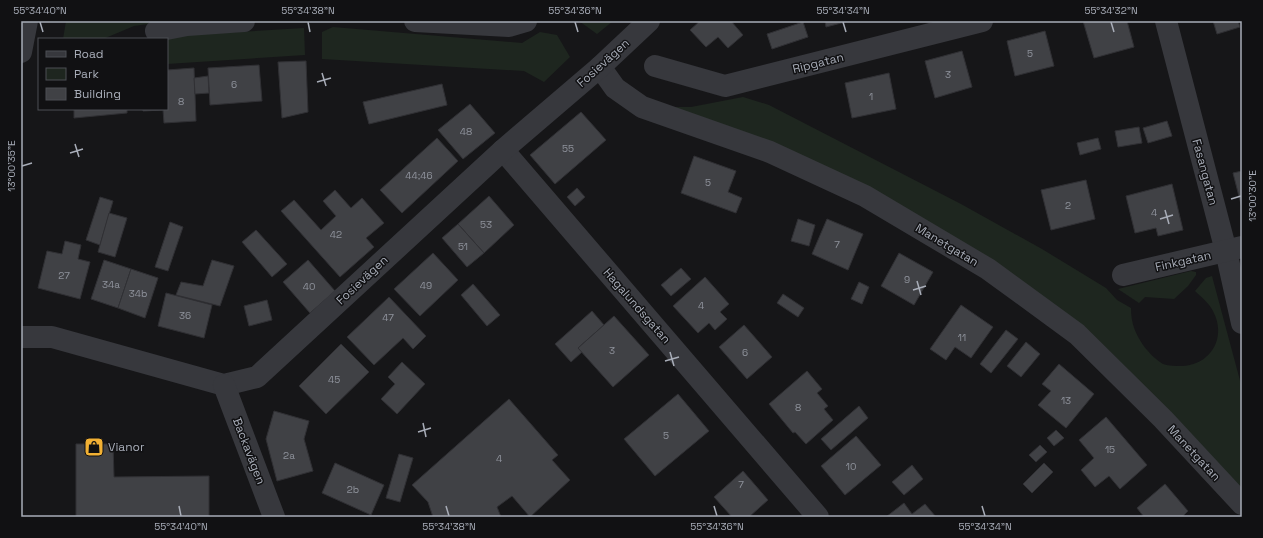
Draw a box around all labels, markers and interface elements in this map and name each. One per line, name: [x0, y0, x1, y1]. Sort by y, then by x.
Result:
text: 55°34'40"N: [13, 4, 67, 17]
text: 55°34'38"N: [281, 4, 335, 17]
text: 55°34'36"N: [548, 4, 602, 17]
text: 55°34'34"N: [816, 4, 870, 17]
text: 55°34'32"N: [1084, 4, 1138, 17]
street label: Fosievägen: [573, 35, 633, 91]
legend: [38, 38, 168, 110]
text: Road: [74, 46, 103, 62]
house number: 5: [1027, 47, 1033, 60]
street label: Ripgatan: [791, 49, 845, 77]
text: Park: [74, 66, 99, 82]
house number: 3: [945, 68, 951, 81]
house number: 6: [231, 78, 237, 91]
text: Building: [74, 86, 121, 102]
house number: 1: [869, 90, 873, 103]
house number: 8: [178, 95, 184, 108]
house number: 48: [460, 125, 472, 138]
street label: Fasangatan: [1189, 137, 1221, 207]
text: 13°00'35"E: [5, 140, 18, 192]
house number: 55: [562, 142, 574, 155]
house number: 44;46: [405, 169, 433, 182]
text: 13°00'30"E: [1246, 170, 1259, 222]
house number: 5: [705, 176, 711, 189]
house number: 2: [1065, 199, 1071, 212]
house number: 4: [1151, 206, 1157, 219]
house number: 53: [480, 218, 492, 231]
street label: Manetgatan: [913, 220, 981, 270]
house number: 42: [330, 228, 342, 241]
house number: 7: [834, 238, 840, 251]
house number: 51: [458, 240, 468, 253]
street label: Finkgatan: [1153, 247, 1213, 275]
street label: Fosievägen: [333, 252, 391, 308]
street label: Hagalundsgatan: [600, 265, 674, 347]
house number: 27: [58, 269, 70, 282]
house number: 9: [904, 273, 910, 286]
house number: 34a: [102, 278, 120, 291]
house number: 49: [420, 279, 432, 292]
house number: 40: [303, 280, 315, 293]
house number: 34b: [129, 287, 147, 300]
house number: 4: [698, 299, 704, 312]
house number: 36: [179, 309, 191, 322]
house number: 47: [382, 311, 394, 324]
house number: 11: [958, 331, 966, 344]
house number: 3: [609, 344, 615, 357]
house number: 6: [742, 346, 748, 359]
house number: 45: [328, 373, 340, 386]
house number: 13: [1061, 394, 1071, 407]
house number: 8: [795, 401, 801, 414]
street label: Backavägen: [229, 415, 269, 487]
street label: Manetgatan: [1164, 422, 1224, 484]
house number: 5: [663, 429, 669, 442]
shop icon: Vianor: [83, 436, 105, 458]
place label: Vianor: [108, 439, 145, 455]
house number: 15: [1105, 443, 1115, 456]
house number: 2a: [283, 449, 295, 462]
house number: 4: [496, 452, 502, 465]
house number: 10: [846, 460, 856, 473]
house number: 7: [738, 478, 744, 491]
house number: 2b: [347, 483, 359, 496]
text: 55°34'40"N: [154, 520, 208, 533]
text: 55°34'38"N: [422, 520, 476, 533]
text: 55°34'36"N: [690, 520, 744, 533]
text: 55°34'34"N: [958, 520, 1012, 533]

